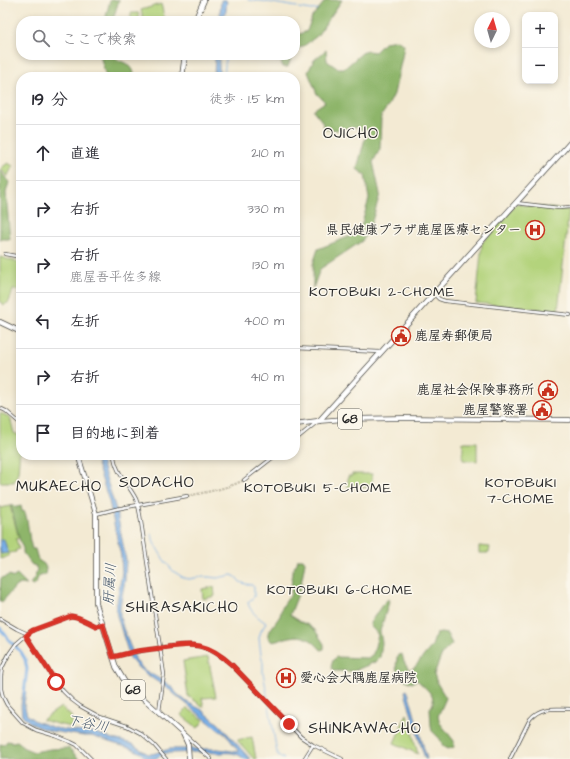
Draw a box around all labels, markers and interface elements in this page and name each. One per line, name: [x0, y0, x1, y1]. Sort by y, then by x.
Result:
north arrow: [474, 12, 510, 48]
map controls: [522, 12, 558, 84]
button: +: [522, 12, 558, 48]
search box: [16, 16, 300, 60]
icon: search: [30, 27, 52, 49]
text: ここで検索: [62, 29, 137, 50]
button: −: [522, 48, 558, 84]
text: 19 分: [32, 88, 68, 112]
text: 徒歩 · 1.5 km: [210, 90, 284, 108]
district label: OJICHO: [323, 123, 379, 144]
icon: ahead: [32, 142, 54, 164]
text: 直進: [70, 143, 100, 164]
text: 210 m: [251, 144, 284, 162]
icon: right: [32, 198, 54, 220]
text: 右折: [70, 199, 100, 220]
text: 330 m: [247, 200, 284, 218]
hospital icon: 県民健康プラザ鹿屋医療センター: [524, 219, 546, 241]
place label: 県民健康プラザ鹿屋医療センター: [326, 221, 521, 239]
text: 右折: [70, 245, 100, 266]
icon: right: [32, 254, 54, 276]
text: 130 m: [252, 256, 284, 274]
text: 鹿屋吾平佐多線: [70, 268, 161, 286]
district label: KOTOBUKI 2-CHOME: [309, 282, 455, 302]
icon: left: [32, 310, 54, 332]
text: 左折: [70, 311, 100, 332]
text: 400 m: [243, 312, 284, 330]
public building icon: 鹿屋寿郵便局: [390, 325, 412, 347]
place label: 鹿屋寿郵便局: [415, 327, 493, 345]
icon: right: [32, 366, 54, 388]
text: 右折: [70, 367, 100, 388]
text: 410 m: [250, 368, 284, 386]
public building icon: 鹿屋社会保険事務所: [537, 379, 559, 401]
place label: 鹿屋社会保険事務所: [417, 381, 534, 399]
public building icon: 鹿屋警察署: [531, 399, 553, 421]
place label: 鹿屋警察署: [463, 401, 528, 419]
road number: 68: [338, 409, 362, 429]
icon: arrive: [32, 422, 54, 444]
text: 目的地に到着: [70, 423, 160, 444]
district label: SODACHO: [119, 472, 195, 493]
district label: KOTOBUKI 7-CHOME: [485, 473, 557, 509]
district label: MUKAECHO: [16, 476, 102, 497]
district label: KOTOBUKI 5-CHOME: [244, 478, 392, 498]
water label: 肝属川: [99, 562, 121, 606]
district label: KOTOBUKI 6-CHOME: [267, 580, 413, 600]
district label: SHIRASAKICHO: [125, 597, 239, 618]
hospital icon: 愛心会大隅鹿屋病院: [275, 667, 297, 689]
place label: 愛心会大隅鹿屋病院: [300, 669, 417, 687]
route start: [47, 673, 65, 691]
road number: 68: [121, 680, 145, 700]
water label: 下谷川: [65, 710, 111, 738]
route end: [280, 715, 298, 733]
district label: SHINKAWACHO: [308, 718, 422, 739]

